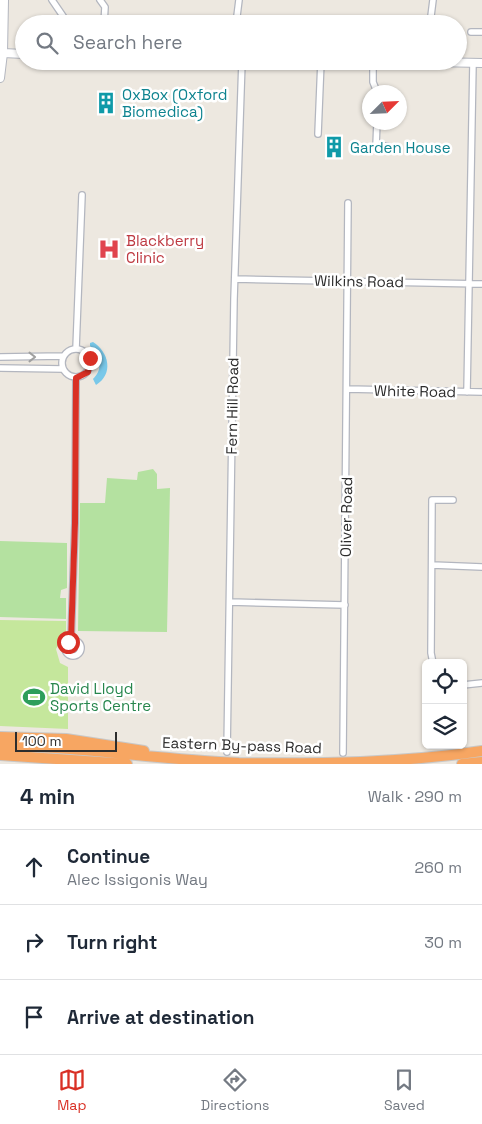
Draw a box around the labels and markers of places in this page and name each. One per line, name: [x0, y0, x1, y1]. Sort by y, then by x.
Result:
place label: OxBox (Oxford Biomedica): [122, 85, 227, 122]
building icon: OxBox (Oxford Biomedica): [93, 90, 119, 116]
building icon: Garden House: [321, 134, 347, 160]
place label: Garden House: [350, 138, 451, 157]
place label: Blackberry Clinic: [126, 231, 204, 267]
hospital icon: Blackberry Clinic: [96, 236, 122, 262]
place label: David Lloyd Sports Centre: [50, 679, 151, 715]
sports icon: David Lloyd Sports Centre: [21, 684, 47, 710]

